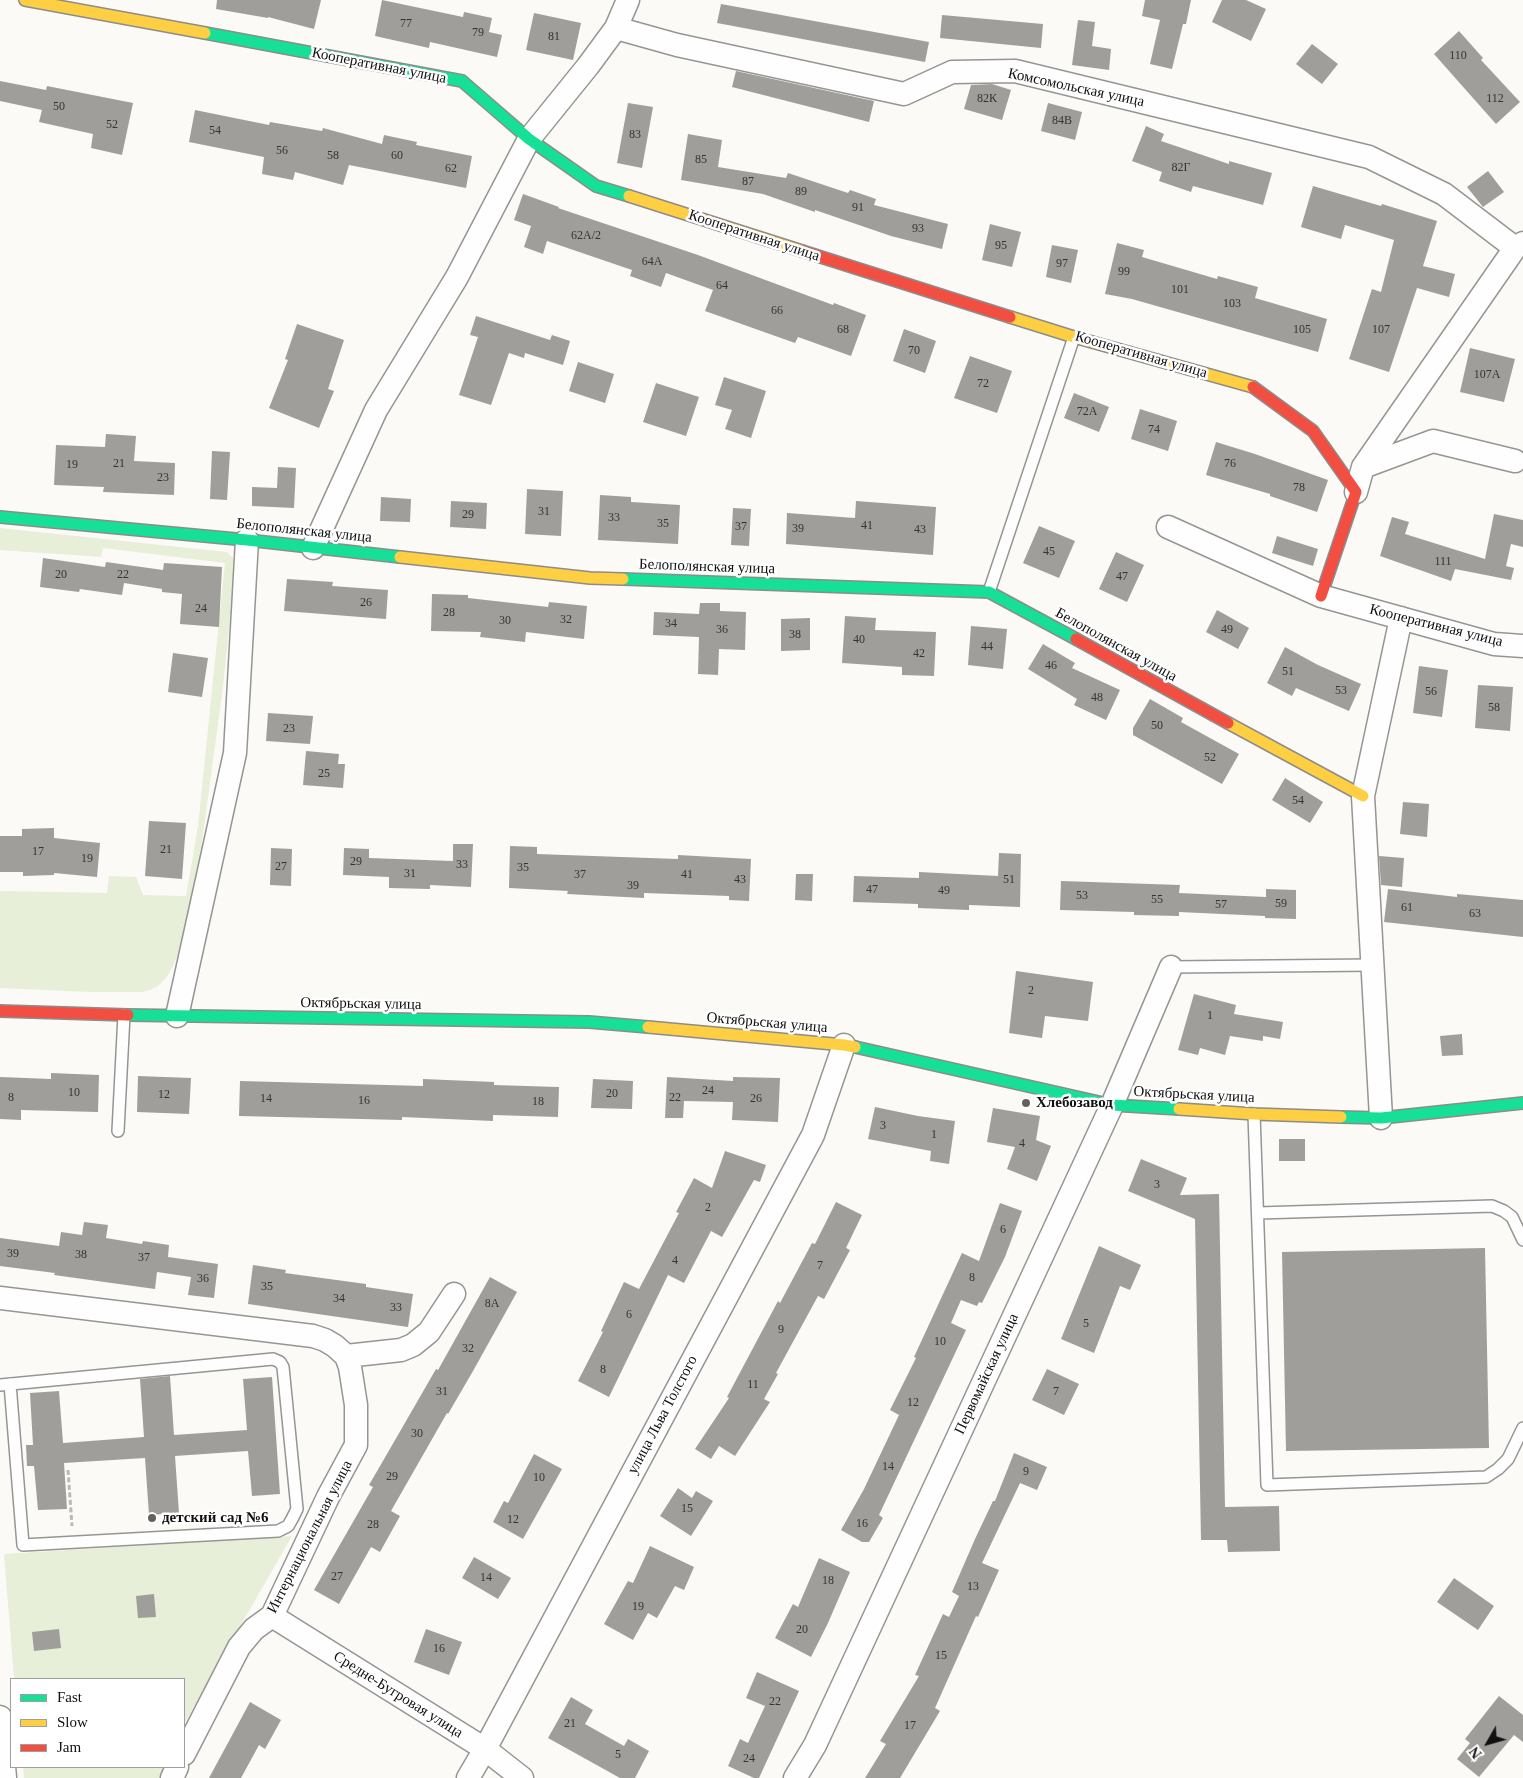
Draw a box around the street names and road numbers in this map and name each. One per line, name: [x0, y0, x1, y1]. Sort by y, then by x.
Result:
street label: Кооперативная улица: [310, 44, 448, 88]
street label: Комсомольская улица: [1006, 65, 1146, 111]
street label: Кооперативная улица: [686, 206, 822, 266]
street label: Кооперативная улица: [1073, 328, 1209, 382]
street label: Белополянская улица: [235, 515, 373, 547]
street label: Белополянская улица: [639, 556, 775, 578]
street label: Кооперативная улица: [1367, 601, 1505, 651]
street label: Белополянская улица: [1052, 604, 1180, 686]
street label: Октябрьская улица: [300, 994, 422, 1014]
street label: Октябрьская улица: [706, 1009, 828, 1037]
street label: Октябрьская улица: [1133, 1083, 1255, 1107]
street label: Первомайская улица: [951, 1311, 1023, 1437]
street label: улица Льва Толстого: [624, 1353, 702, 1477]
street label: Интернациональная улица: [264, 1457, 356, 1617]
street label: Средне-Бугровая улица: [330, 1648, 466, 1742]

